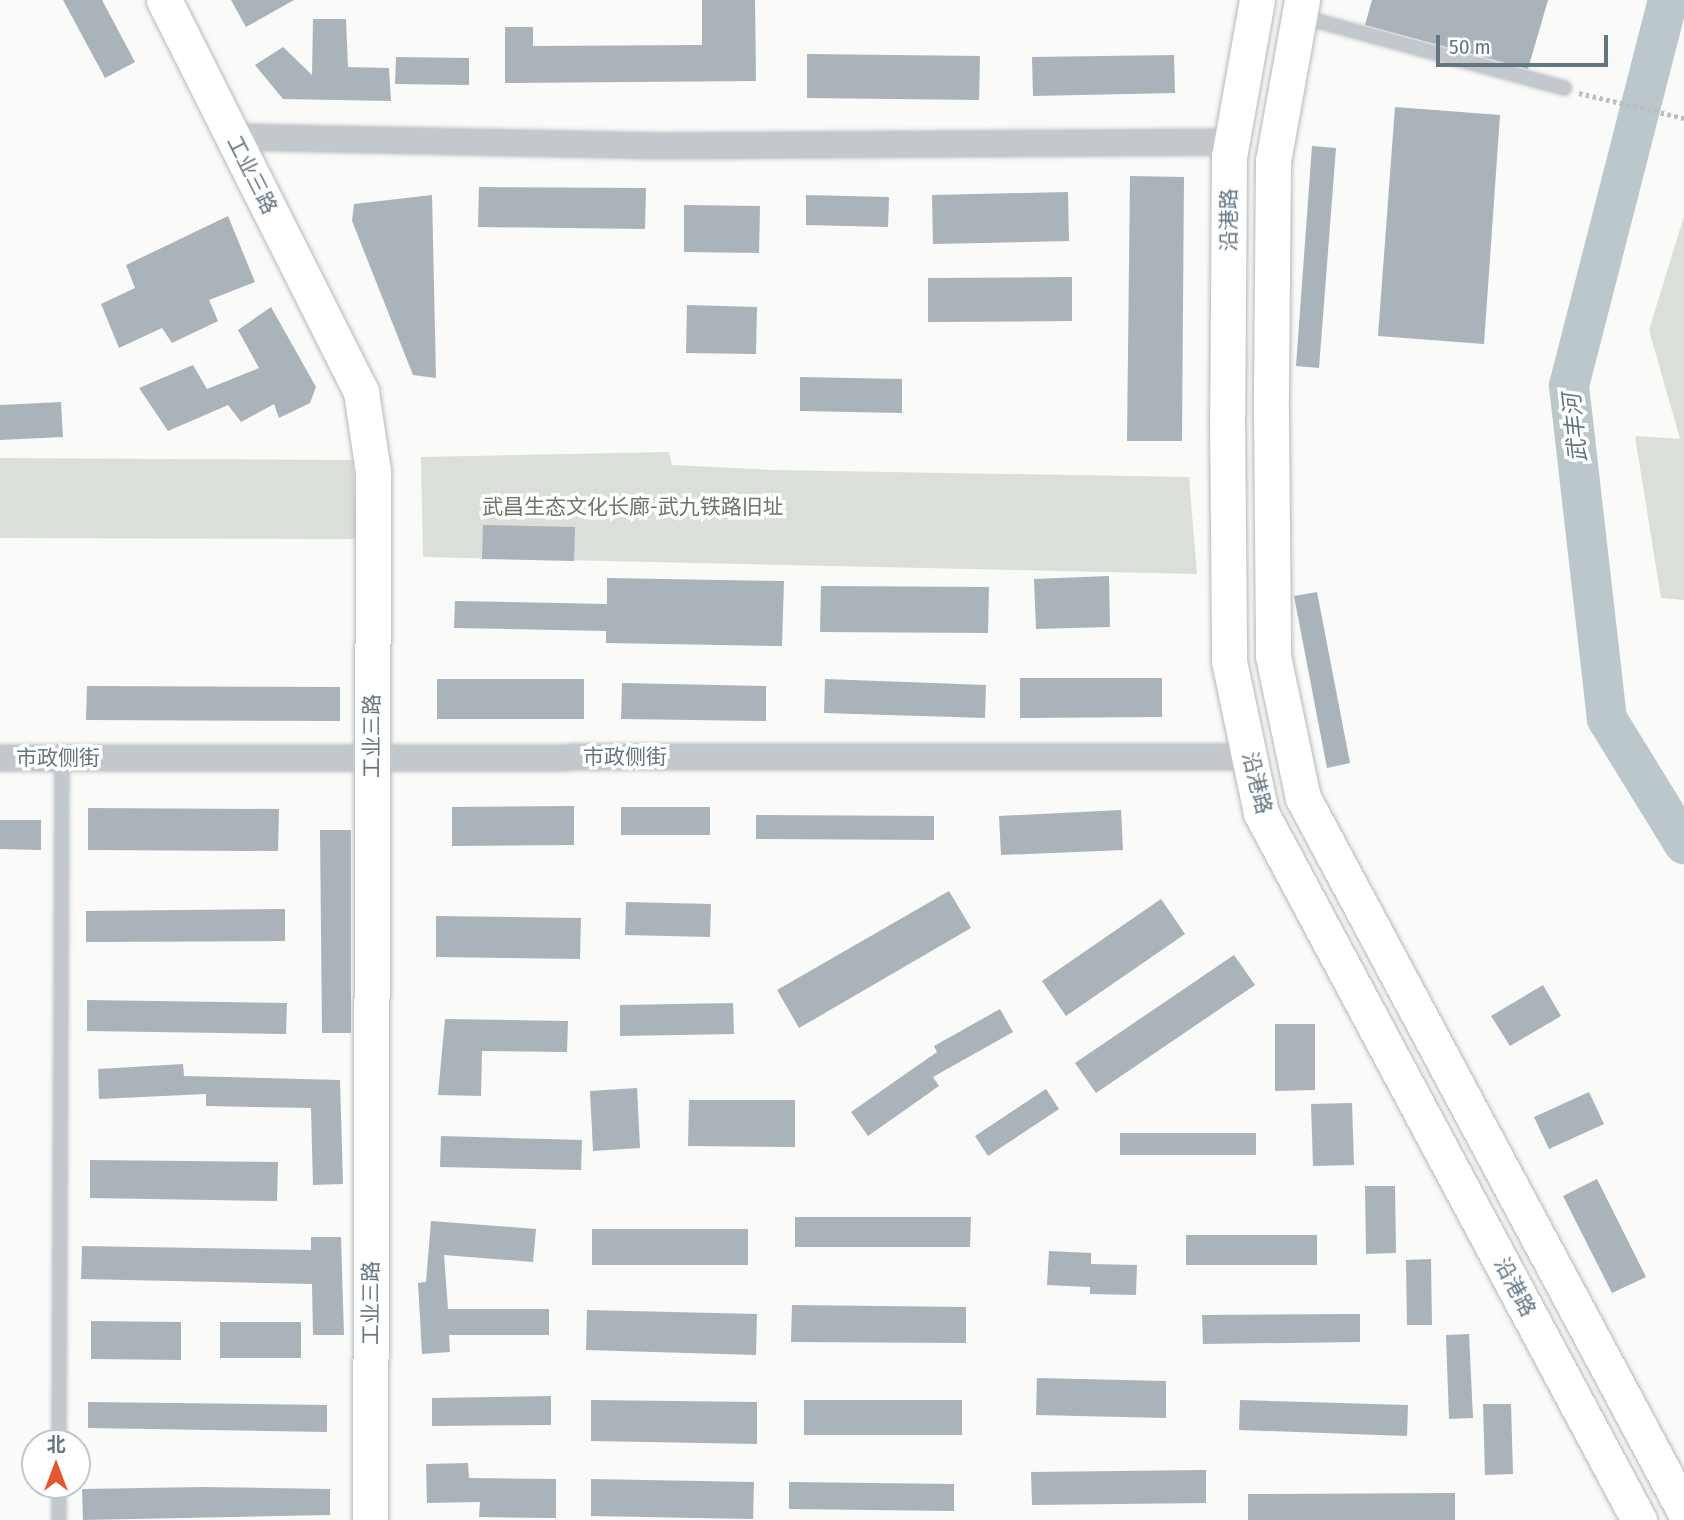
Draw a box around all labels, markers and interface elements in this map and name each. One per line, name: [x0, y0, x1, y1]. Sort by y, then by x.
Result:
scale bar: [1439, 21, 1610, 65]
text: 50 m: [1449, 34, 1491, 60]
street label: 工业三路: [222, 132, 282, 218]
street label: 沿港路: [1216, 189, 1242, 251]
water label: 武丰河: [1558, 392, 1592, 464]
park label: 武昌生态文化长廊-武九铁路旧址: [482, 494, 784, 520]
street label: 工业三路: [359, 694, 385, 778]
street label: 市政侧街: [583, 744, 667, 770]
street label: 市政侧街: [16, 745, 100, 771]
street label: 沿港路: [1237, 749, 1277, 817]
street label: 沿港路: [1489, 1253, 1541, 1321]
street label: 工业三路: [358, 1261, 384, 1345]
north arrow: [21, 1429, 91, 1499]
text: 北: [46, 1433, 66, 1456]

